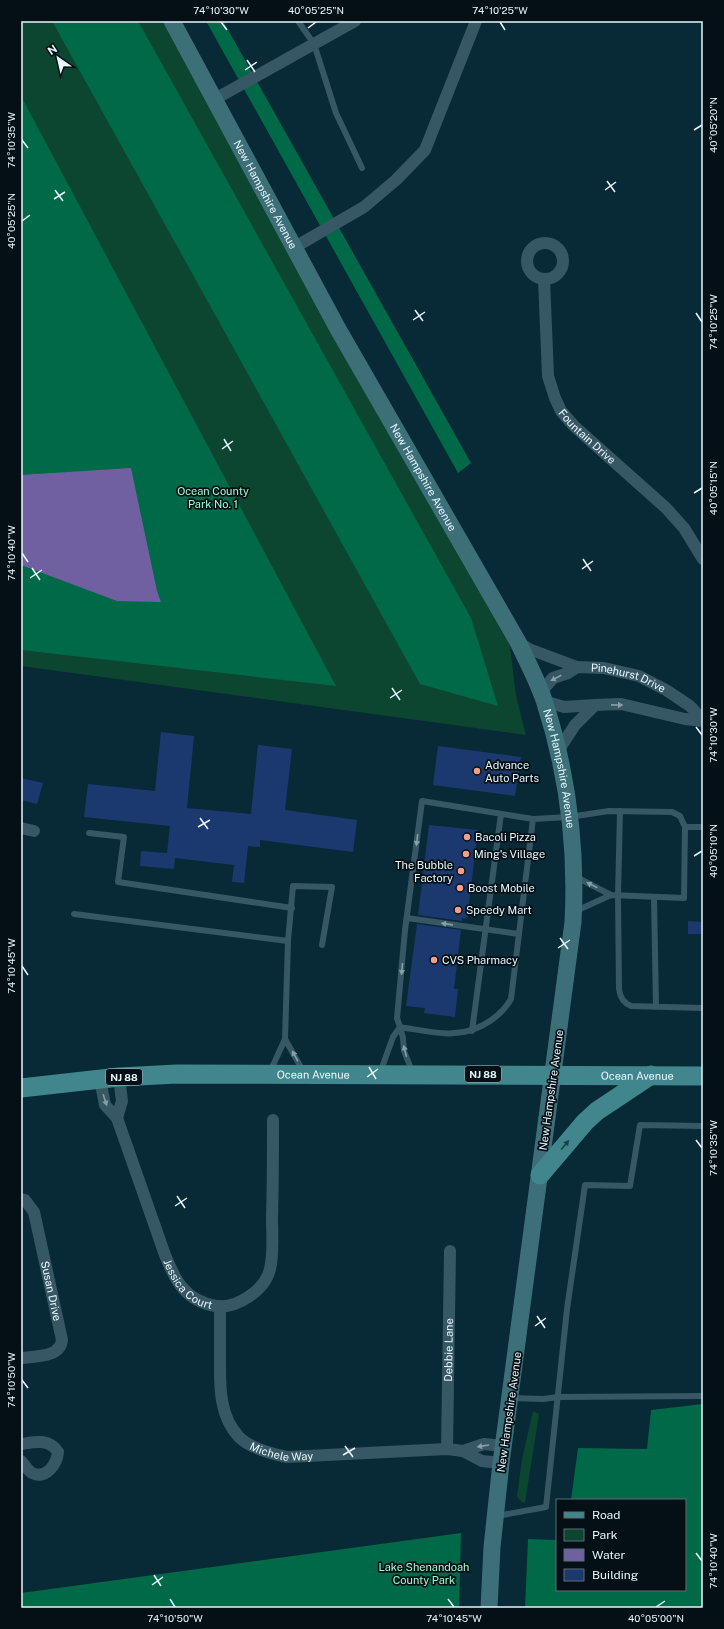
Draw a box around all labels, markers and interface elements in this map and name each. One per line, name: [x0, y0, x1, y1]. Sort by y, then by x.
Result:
text: 74°10'30"W: [193, 4, 249, 16]
text: 40°05'25"N: [288, 4, 344, 16]
text: 74°10'25"W: [472, 4, 528, 16]
north arrow: [38, 38, 78, 78]
text: N: [45, 42, 59, 57]
text: 40°05'20"N: [707, 97, 719, 153]
text: 74°10'35"W: [5, 112, 17, 168]
street label: New Hampshire Avenue: [231, 138, 300, 251]
text: 40°05'25"N: [5, 193, 17, 249]
text: 74°10'25"W: [707, 294, 719, 350]
street label: Fountain Drive: [556, 407, 618, 466]
street label: New Hampshire Avenue: [388, 422, 459, 533]
text: 40°05'15"N: [707, 461, 719, 515]
park label: Ocean County Park No. 1: [177, 485, 249, 510]
text: 74°10'40"W: [5, 525, 17, 581]
street label: Pinehurst Drive: [591, 662, 668, 695]
one-way arrow: [551, 675, 562, 681]
one-way arrow: [611, 702, 624, 708]
street label: New Hampshire Avenue: [541, 707, 577, 829]
text: 74°10'30"W: [707, 707, 719, 763]
place label: Advance Auto Parts: [485, 759, 539, 784]
marker: Advance Auto Parts: [472, 766, 482, 776]
text: 40°05'10"N: [707, 824, 719, 878]
place label: Bacoli Pizza: [475, 831, 536, 843]
marker: Bacoli Pizza: [462, 832, 472, 842]
one-way arrow: [414, 833, 420, 846]
place label: Ming's Village: [474, 848, 545, 860]
marker: Ming's Village: [461, 849, 471, 859]
place label: The Bubble Factory: [395, 859, 453, 884]
marker: The Bubble Factory: [456, 866, 466, 876]
place label: Boost Mobile: [468, 882, 535, 894]
one-way arrow: [586, 882, 598, 888]
marker: Boost Mobile: [455, 883, 465, 893]
place label: Speedy Mart: [466, 904, 532, 916]
marker: Speedy Mart: [453, 905, 463, 915]
one-way arrow: [440, 921, 453, 927]
text: 74°10'45"W: [5, 938, 17, 994]
place label: CVS Pharmacy: [442, 954, 518, 966]
marker: CVS Pharmacy: [429, 955, 439, 965]
one-way arrow: [398, 963, 405, 975]
street label: New Hampshire Avenue: [537, 1029, 565, 1151]
one-way arrow: [402, 1045, 408, 1057]
one-way arrow: [291, 1050, 298, 1062]
road number: NJ 88: [465, 1066, 501, 1082]
street label: Ocean Avenue: [277, 1068, 350, 1081]
road number: NJ 88: [106, 1069, 142, 1085]
street label: Ocean Avenue: [601, 1070, 674, 1082]
one-way arrow: [102, 1095, 108, 1107]
text: 74°10'35"W: [707, 1120, 719, 1176]
one-way arrow: [560, 1140, 569, 1150]
street label: Jessica Court: [161, 1257, 214, 1311]
street label: Susan Drive: [39, 1260, 64, 1322]
street label: Debbie Lane: [442, 1318, 455, 1382]
street label: New Hampshire Avenue: [495, 1351, 523, 1473]
text: 74°10'50"W: [5, 1352, 17, 1408]
street label: Michele Way: [248, 1440, 314, 1463]
one-way arrow: [476, 1443, 489, 1449]
legend: [556, 1499, 686, 1591]
text: Road: [592, 1508, 620, 1522]
text: Park: [592, 1528, 618, 1542]
text: 74°10'40"W: [707, 1533, 719, 1589]
text: Water: [592, 1548, 626, 1562]
park label: Lake Shenandoah County Park: [379, 1561, 469, 1586]
text: Building: [592, 1568, 638, 1582]
text: 74°10'50"W: [147, 1612, 203, 1624]
text: 74°10'45"W: [426, 1612, 482, 1624]
text: 40°05'00"N: [628, 1612, 684, 1624]

